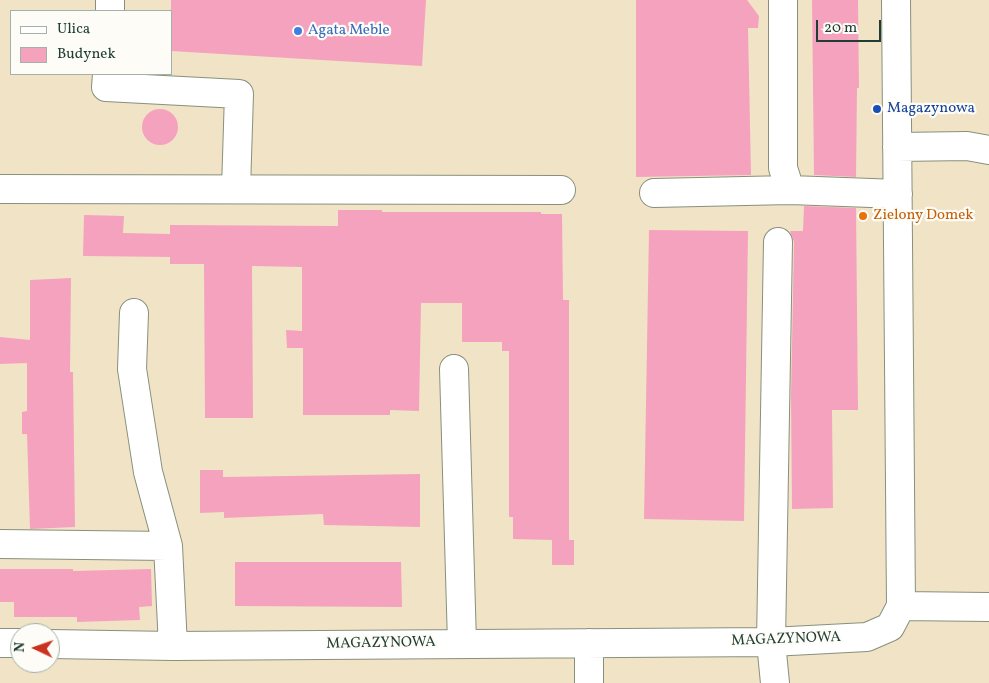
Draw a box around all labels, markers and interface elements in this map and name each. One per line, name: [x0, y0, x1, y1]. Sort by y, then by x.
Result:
legend: [10, 10, 172, 75]
scale bar: [819, 10, 884, 42]
text: 20 m: [824, 18, 857, 39]
text: Ulica: [57, 19, 90, 40]
place label: Agata Meble: [308, 22, 390, 40]
marker: Agata Meble: [292, 25, 304, 37]
text: Budynek: [57, 44, 116, 65]
place label: Magazynowa: [887, 100, 975, 118]
marker: Magazynowa: [871, 103, 883, 115]
place label: Zielony Domek: [873, 207, 974, 225]
marker: Zielony Domek: [857, 210, 869, 222]
north arrow: [10, 623, 60, 673]
street label: MAGAZYNOWA: [731, 629, 841, 651]
street label: MAGAZYNOWA: [326, 634, 436, 654]
text: N: [11, 642, 30, 653]

